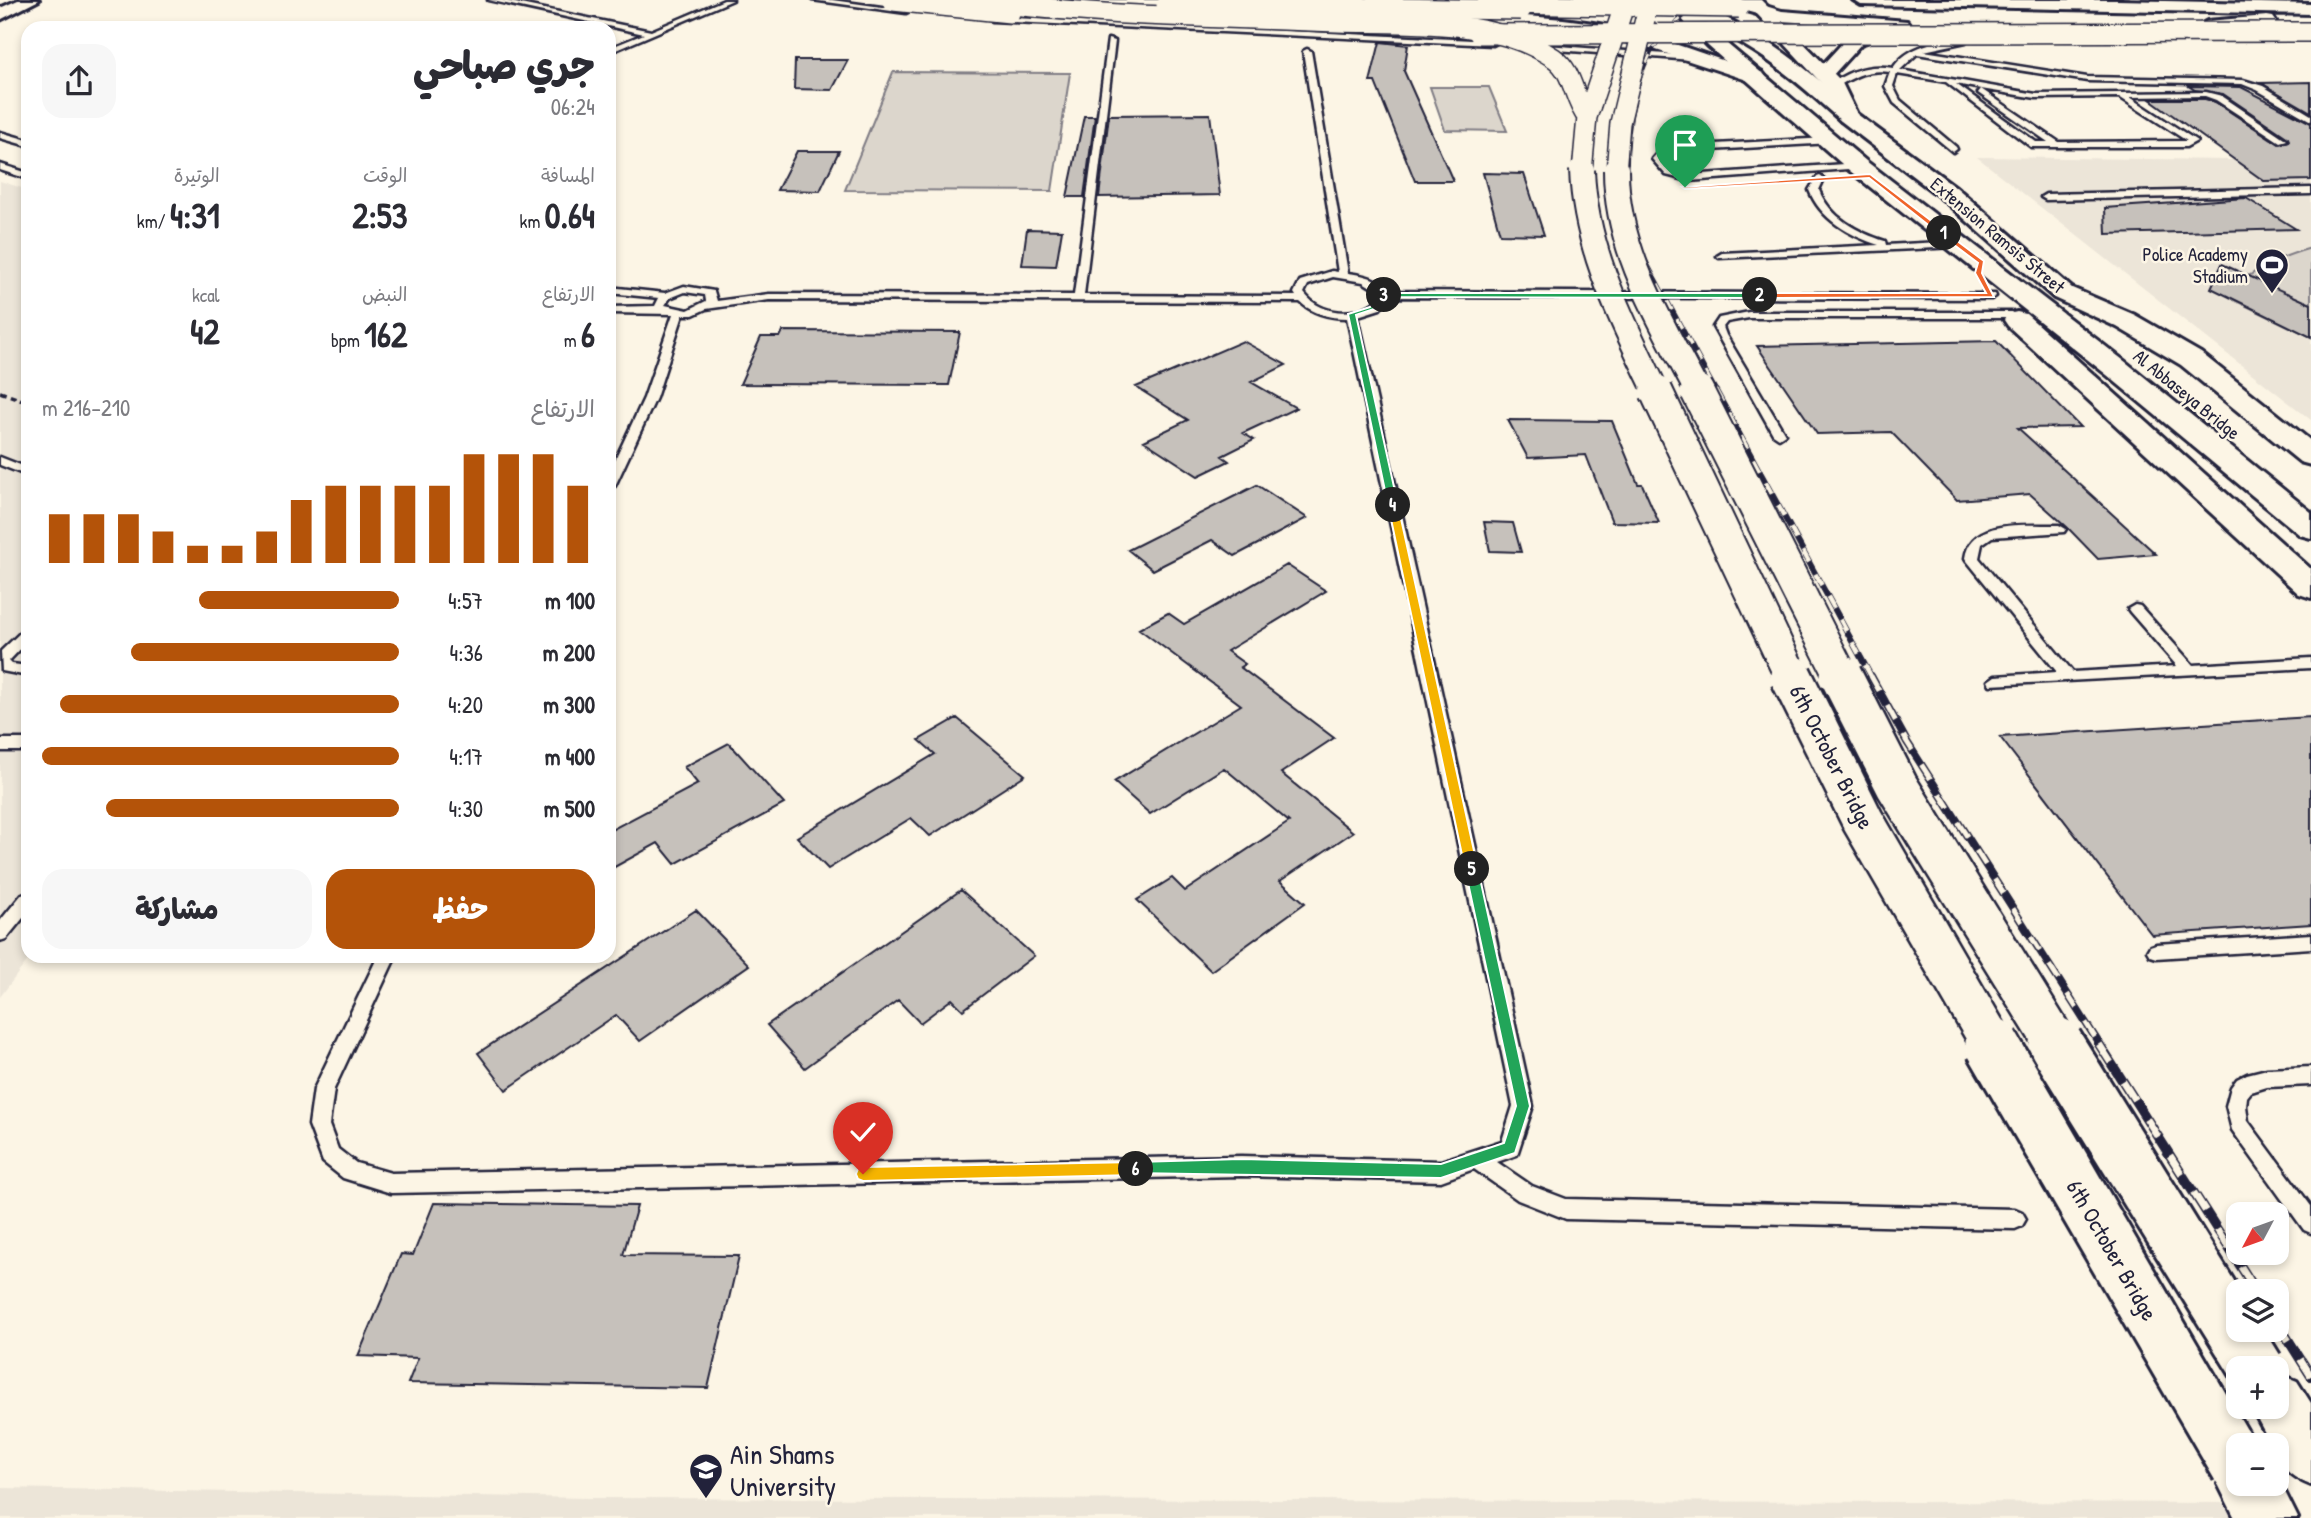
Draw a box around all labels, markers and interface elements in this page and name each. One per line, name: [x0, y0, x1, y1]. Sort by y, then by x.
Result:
text: جري صباحي: [413, 39, 595, 91]
button: share: [42, 44, 116, 118]
text: 06:24: [551, 91, 595, 122]
pin: [1655, 115, 1715, 187]
icon: arrive: [1666, 126, 1704, 164]
text: الوتيرة: [174, 162, 220, 188]
text: الوقت: [363, 162, 407, 188]
text: المسافة: [541, 162, 595, 188]
street label: Extension Ramsis Street: [1925, 171, 2071, 299]
text: 4:31: [170, 192, 220, 239]
text: 2:53: [352, 192, 407, 239]
text: 0.64: [545, 192, 595, 239]
text: /km: [137, 208, 170, 234]
text: km: [520, 208, 545, 234]
pin: 1: [1926, 216, 1962, 250]
text: 1: [1940, 219, 1947, 245]
place label: Police Academy Stadium: [2143, 241, 2248, 289]
sports icon: Police Academy Stadium: [2253, 246, 2291, 295]
pin: 3: [1366, 278, 1402, 312]
pin: 2: [1742, 278, 1778, 312]
text: النبض: [362, 281, 407, 307]
text: الارتفاع: [542, 281, 595, 307]
text: 3: [1379, 281, 1388, 307]
text: 2: [1755, 281, 1764, 307]
text: kcal: [192, 282, 220, 308]
text: 42: [190, 308, 220, 355]
text: 162: [364, 311, 407, 358]
text: 6: [581, 311, 595, 358]
text: bpm: [331, 327, 364, 353]
text: m: [564, 327, 581, 353]
street label: Al Abbaseya Bridge: [2128, 343, 2246, 445]
text: 210–216 m: [42, 392, 130, 423]
text: الارتفاع: [531, 393, 595, 424]
pin: 4: [1376, 488, 1410, 522]
text: 4: [1389, 491, 1396, 517]
text: 4:57: [448, 585, 483, 616]
text: 100 m: [545, 585, 595, 616]
text: 4:36: [450, 637, 483, 668]
text: 200 m: [543, 637, 595, 668]
street label: 6th October Bridge: [1783, 679, 1882, 834]
text: 4:20: [448, 689, 483, 720]
text: 300 m: [543, 689, 595, 720]
text: 4:17: [449, 741, 483, 772]
text: 400 m: [545, 741, 595, 772]
text: 4:30: [448, 793, 483, 824]
text: 500 m: [544, 793, 595, 824]
pin: 5: [1454, 852, 1490, 886]
text: 5: [1467, 855, 1476, 881]
button: مشاركة: [42, 869, 312, 949]
button: حفظ: [326, 869, 595, 949]
pin: [833, 1102, 893, 1174]
icon: check: [844, 1113, 882, 1151]
pin: 6: [1118, 1152, 1154, 1186]
text: 6: [1132, 1155, 1139, 1181]
street label: 6th October Bridge: [2060, 1174, 2165, 1326]
north arrow: [2226, 1202, 2289, 1265]
map controls: [2226, 1202, 2289, 1496]
button: layers: [2226, 1279, 2289, 1342]
button: +: [2226, 1356, 2289, 1419]
button: −: [2226, 1433, 2289, 1496]
place label: Ain Shams University: [730, 1435, 836, 1505]
school or university icon: Ain Shams University: [687, 1451, 725, 1500]

